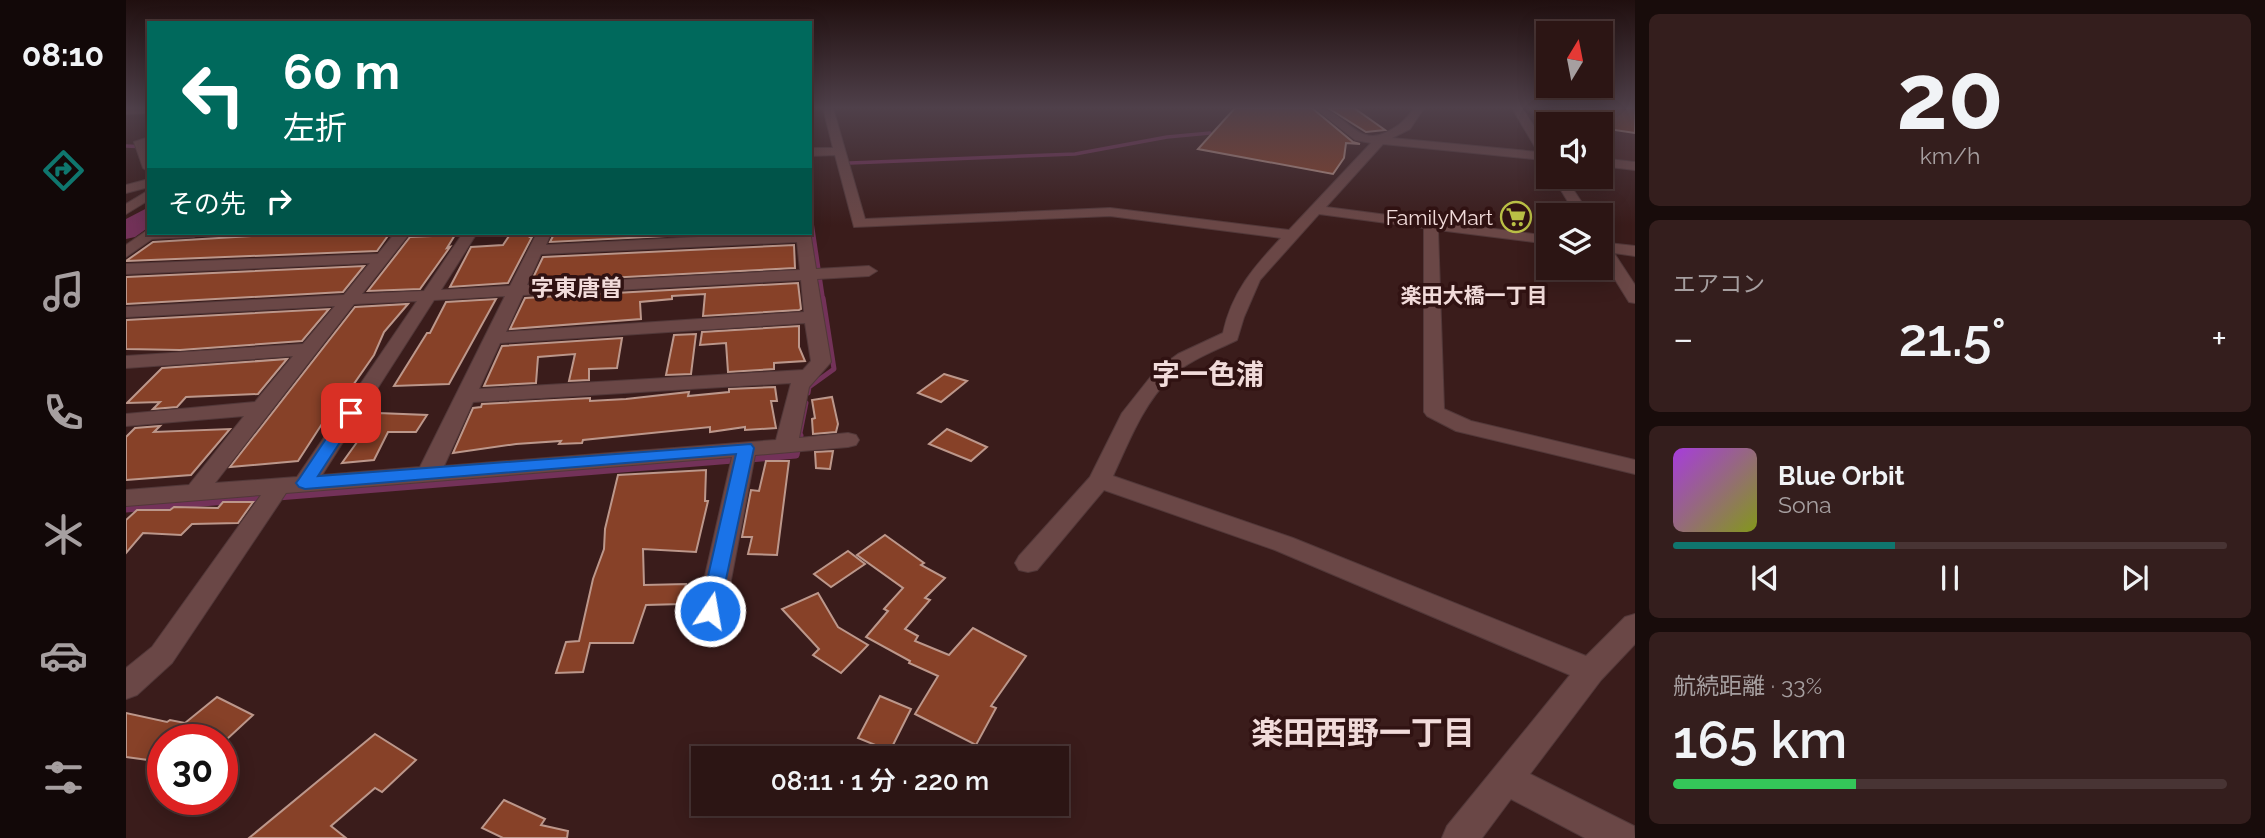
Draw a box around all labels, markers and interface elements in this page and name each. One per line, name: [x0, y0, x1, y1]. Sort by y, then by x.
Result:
north arrow: [1536, 21, 1614, 98]
map controls: [1536, 21, 1613, 280]
text: 08:10: [22, 36, 104, 73]
text: 60 m: [283, 43, 400, 100]
text: 20: [1896, 43, 2004, 150]
icon: left: [168, 49, 259, 140]
text: 左折: [283, 109, 347, 146]
button: sound: [1536, 112, 1613, 189]
text: km/h: [1920, 142, 1980, 169]
icon: directions: [39, 146, 88, 195]
icon: right: [260, 182, 298, 220]
text: その先: [168, 189, 246, 219]
supermarket icon: FamilyMart: [1499, 200, 1533, 234]
button: layers: [1536, 203, 1613, 280]
place label: FamilyMart: [1386, 205, 1493, 230]
icon: music: [39, 267, 88, 316]
text: エアコン: [1673, 270, 1765, 297]
district label: 字東唐曽: [531, 274, 623, 301]
district label: 楽田大橋一丁目: [1401, 283, 1548, 308]
text: 21.5°: [1899, 307, 2006, 368]
text: −: [1673, 316, 1693, 361]
text: +: [2211, 316, 2227, 361]
district label: 字一色浦: [1152, 358, 1264, 391]
pin: [321, 383, 381, 443]
icon: phone: [39, 388, 88, 437]
icon: arrive: [332, 394, 370, 432]
text: Blue Orbit: [1778, 461, 1905, 491]
text: Sona: [1778, 491, 1832, 518]
icon: climate: [39, 510, 88, 559]
icon: previous: [1746, 559, 1784, 597]
icon: pause: [1931, 559, 1969, 597]
icon: next: [2116, 559, 2154, 597]
position arrow: [673, 574, 747, 648]
icon: car: [39, 631, 88, 680]
text: 航続距離 · 33%: [1673, 672, 1822, 699]
text: 165 km: [1673, 709, 1847, 770]
district label: 楽田西野一丁目: [1251, 714, 1475, 751]
speed limit sign: 30: [147, 724, 238, 815]
icon: filters: [39, 753, 88, 802]
text: 08:11 · 1 分 · 220 m: [771, 766, 989, 796]

